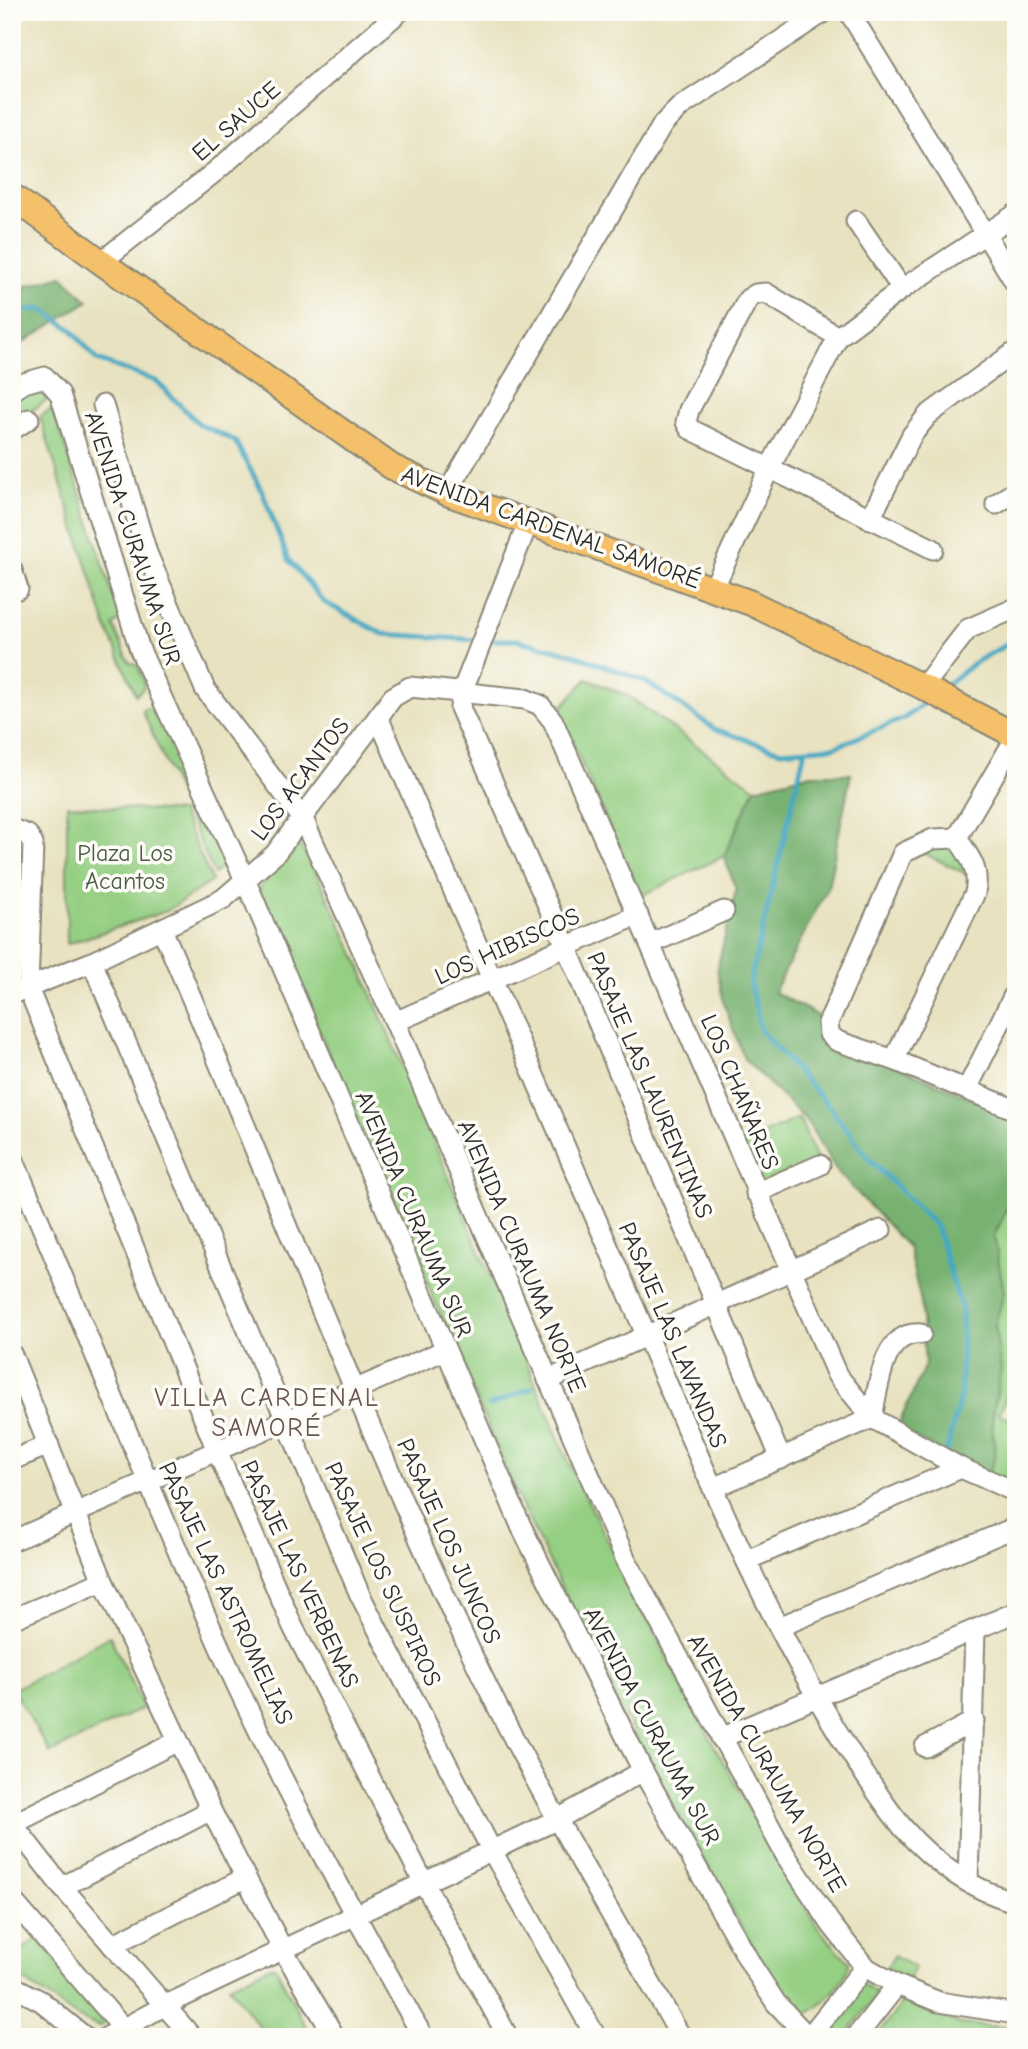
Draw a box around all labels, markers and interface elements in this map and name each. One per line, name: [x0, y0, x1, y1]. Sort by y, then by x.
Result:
street label: EL SAUCE: [186, 75, 286, 167]
street label: AVENIDA CURAUMA SUR: [79, 408, 187, 668]
street label: AVENIDA CARDENAL SAMORÉ: [398, 460, 704, 594]
street label: LOS ACANTOS: [245, 712, 355, 846]
park label: Plaza Los Acantos: [77, 839, 173, 895]
street label: LOS HIBISCOS: [430, 902, 584, 990]
street label: PASAJE LAS LAURENTINAS: [581, 948, 719, 1222]
street label: LOS CHAÑARES: [695, 1010, 785, 1174]
street label: AVENIDA CURAUMA SUR: [349, 1087, 479, 1341]
street label: AVENIDA CURAUMA NORTE: [452, 1116, 592, 1396]
street label: PASAJE LAS LAVANDAS: [613, 1218, 733, 1452]
district label: VILLA CARDENAL SAMORÉ: [154, 1383, 380, 1443]
street label: PASAJE LOS JUNCOS: [391, 1434, 507, 1648]
street label: PASAJE LAS VERBENAS: [235, 1456, 365, 1692]
street label: PASAJE LAS ASTROMELIAS: [153, 1457, 299, 1729]
street label: PASAJE LOS SUSPIROS: [319, 1458, 447, 1690]
street label: AVENIDA CURAUMA SUR: [577, 1603, 727, 1849]
street label: AVENIDA CURAUMA NORTE: [682, 1629, 852, 1897]

